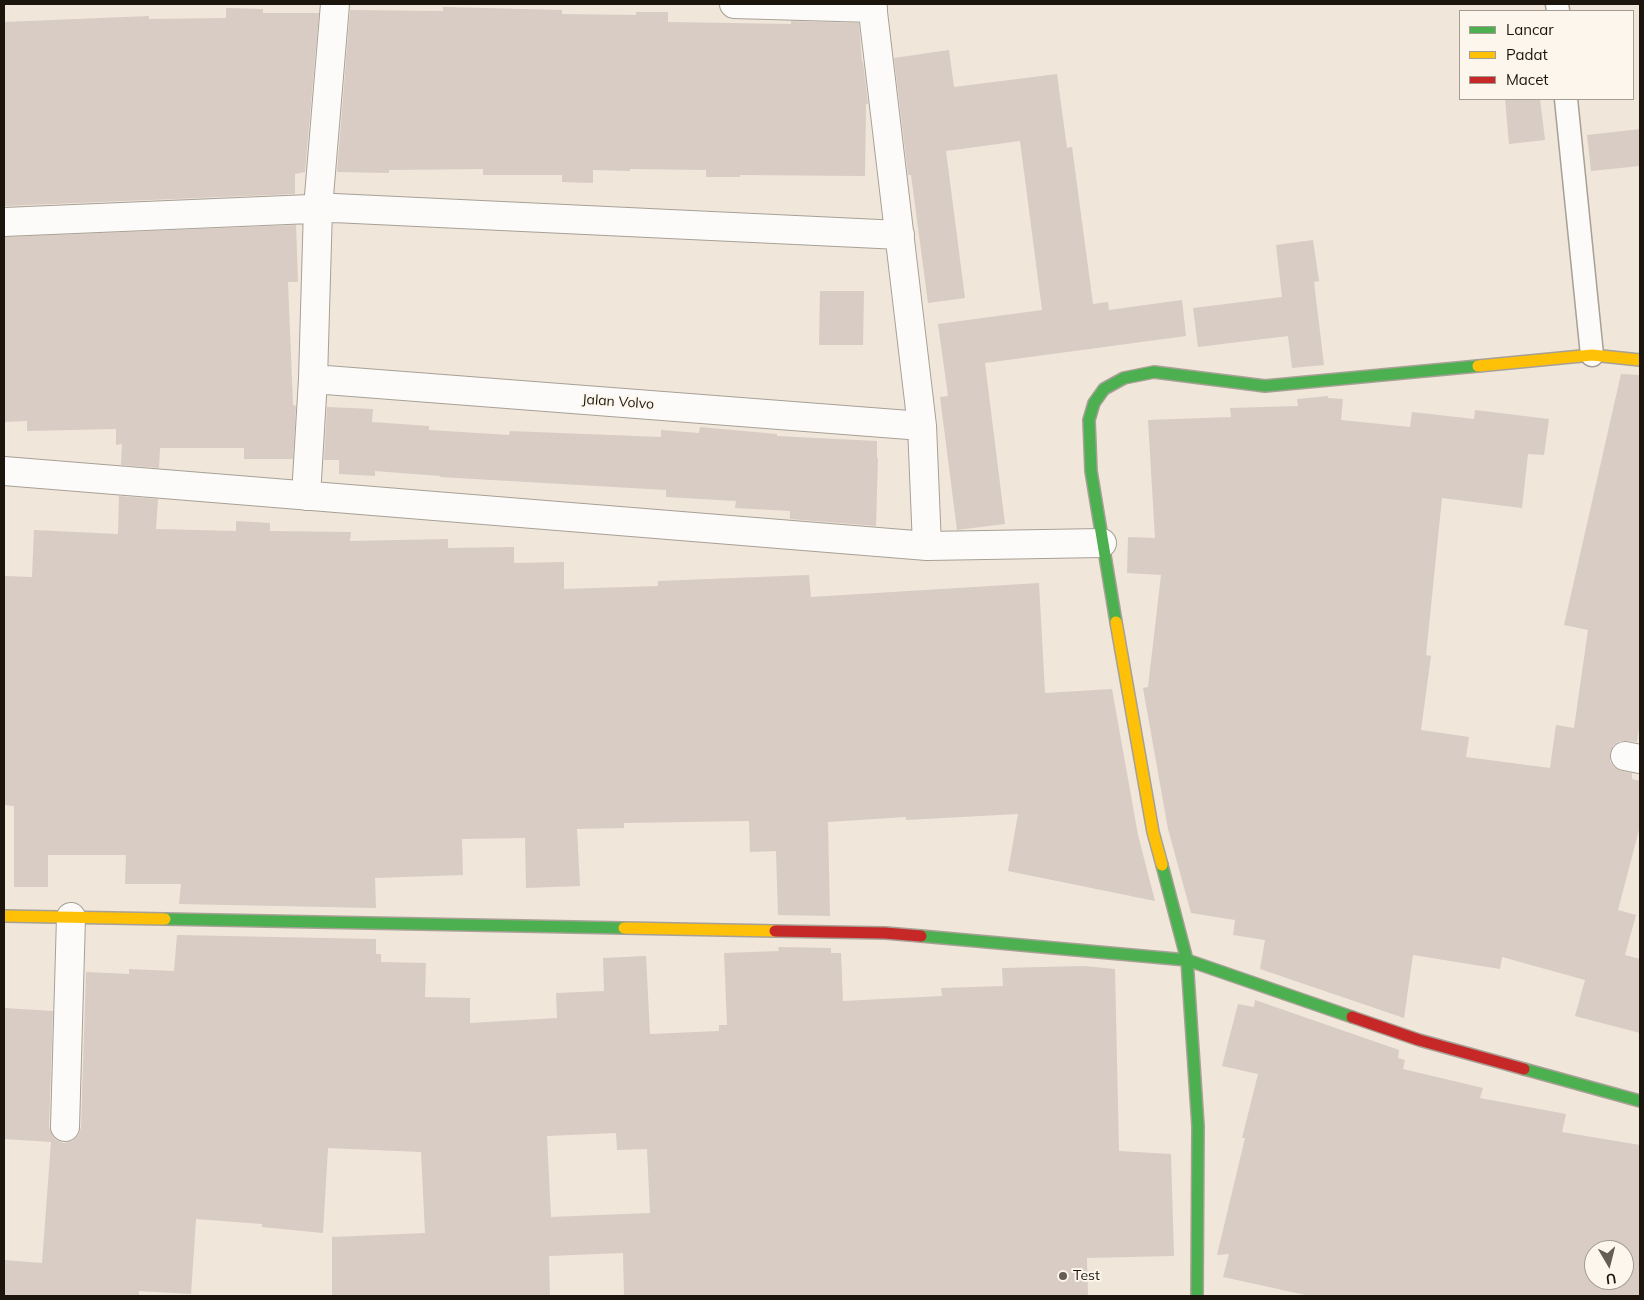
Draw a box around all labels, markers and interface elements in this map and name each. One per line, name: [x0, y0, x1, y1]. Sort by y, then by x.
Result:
legend: [1459, 10, 1634, 100]
text: Lancar: [1506, 20, 1554, 39]
text: Padat: [1506, 45, 1548, 64]
text: Macet: [1506, 70, 1549, 89]
street label: Jalan Volvo: [581, 391, 655, 413]
north arrow: [1584, 1240, 1634, 1290]
place label: Test: [1073, 1268, 1100, 1284]
text: U: [1605, 1269, 1617, 1288]
marker: Test: [1057, 1270, 1069, 1282]

